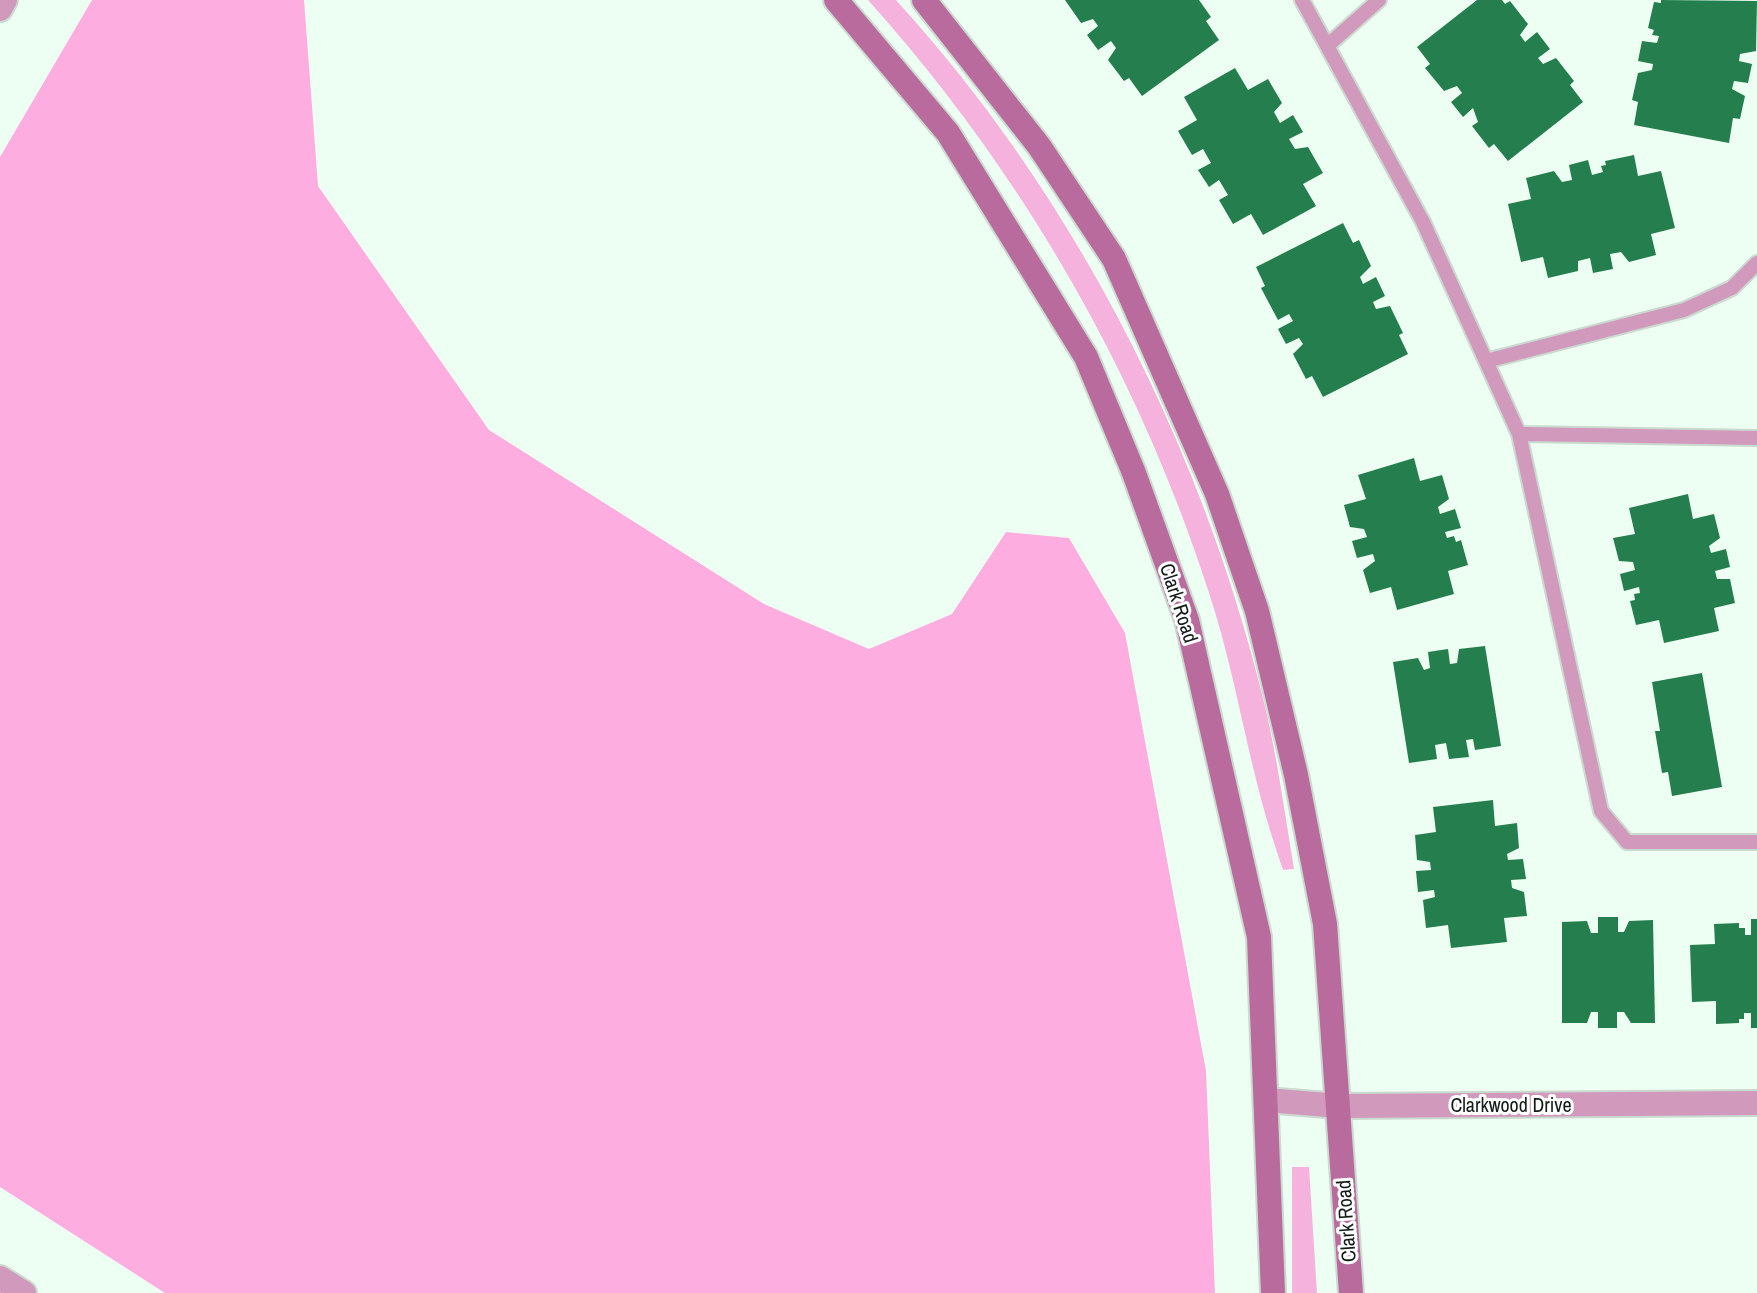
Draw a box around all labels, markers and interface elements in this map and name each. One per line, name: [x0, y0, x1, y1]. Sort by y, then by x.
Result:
street label: Clark Road: [1154, 560, 1205, 646]
street label: Clarkwood Drive: [1450, 1091, 1572, 1118]
street label: Clark Road: [1329, 1179, 1362, 1263]

